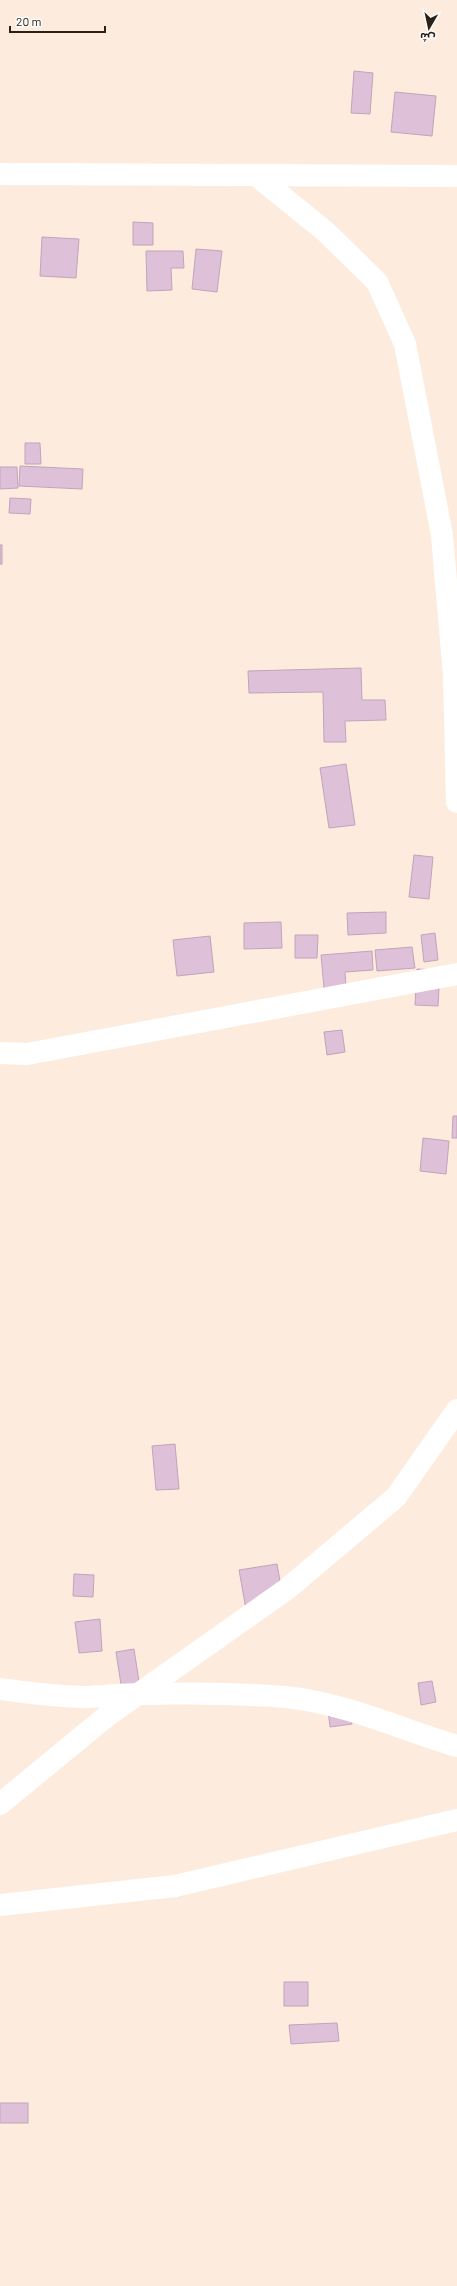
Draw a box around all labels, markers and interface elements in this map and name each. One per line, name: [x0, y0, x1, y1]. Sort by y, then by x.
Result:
scale bar: [10, 8, 105, 34]
north arrow: [409, 8, 449, 48]
text: 20 m: [16, 14, 42, 28]
text: ش: [419, 30, 436, 46]

